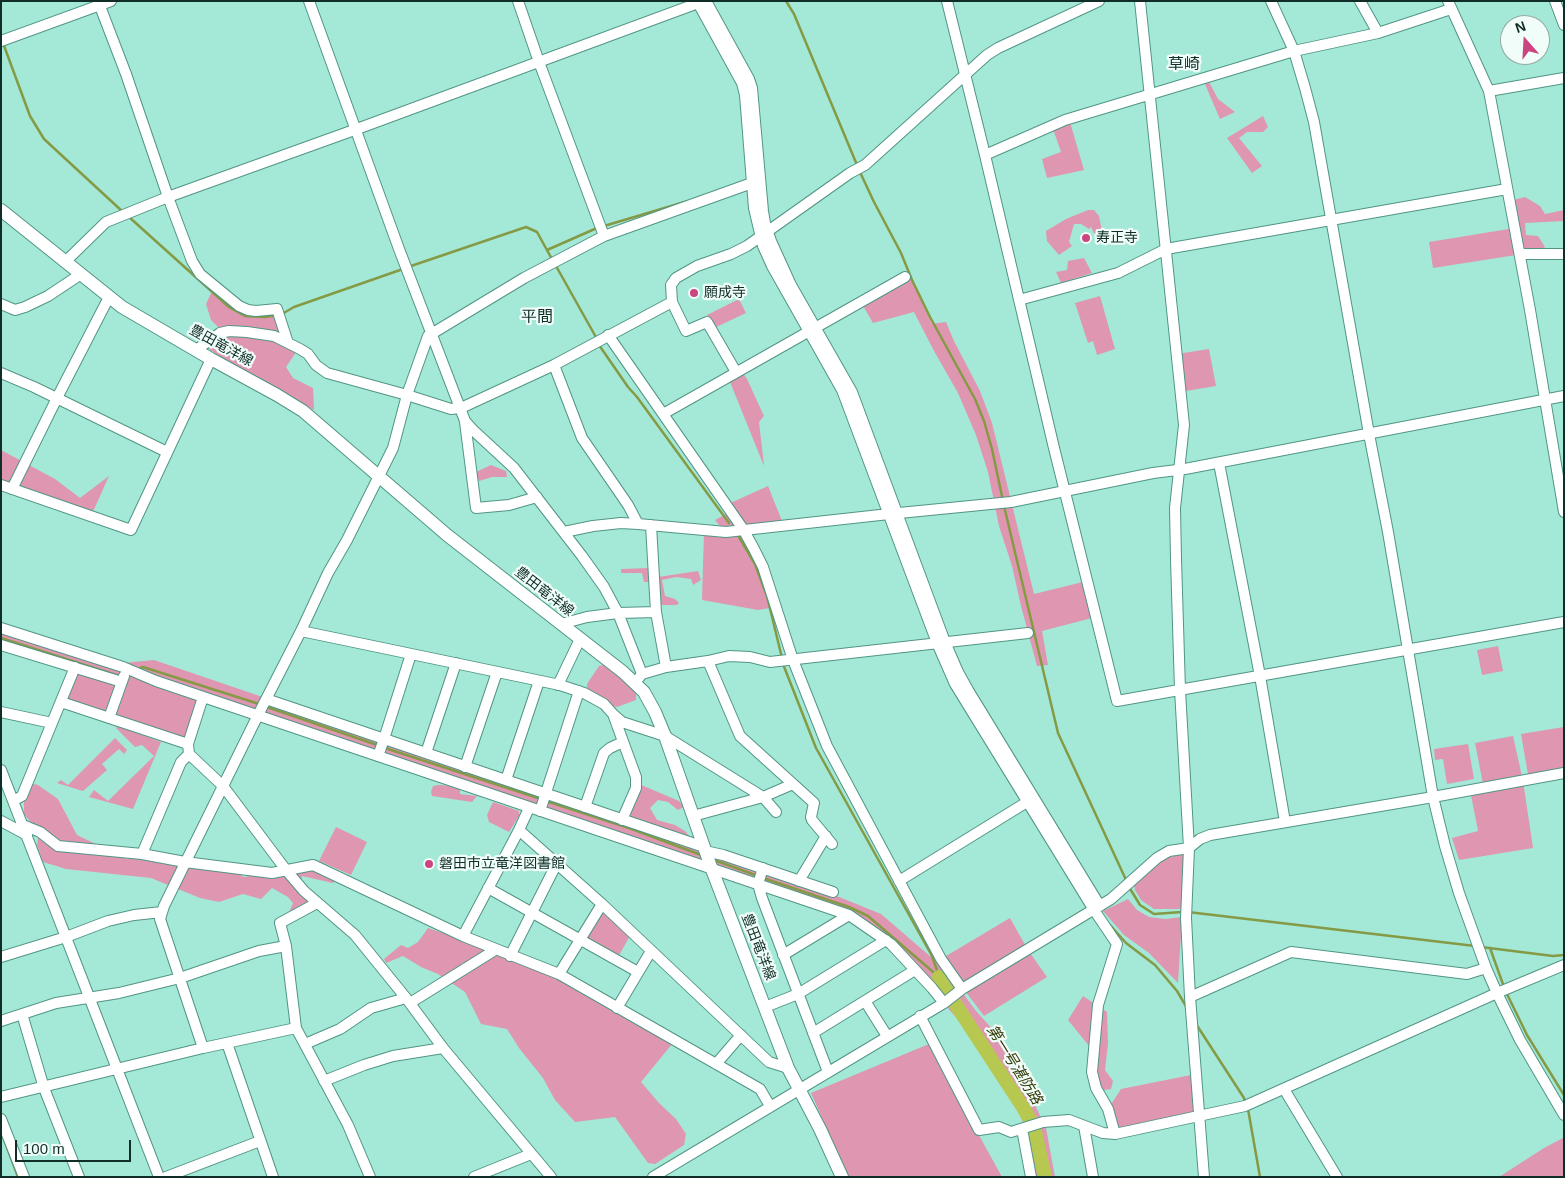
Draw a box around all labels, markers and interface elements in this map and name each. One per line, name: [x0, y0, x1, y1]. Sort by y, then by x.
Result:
north arrow: [1500, 15, 1550, 65]
text: N: [1513, 18, 1528, 36]
district label: 草崎: [1168, 55, 1200, 75]
place label: 寿正寺: [1096, 230, 1138, 246]
marker: 寿正寺: [1080, 232, 1092, 244]
place label: 願成寺: [704, 285, 746, 301]
marker: 願成寺: [688, 287, 700, 299]
district label: 平間: [521, 308, 553, 328]
street label: 豊田竜洋線: [186, 322, 256, 370]
street label: 豊田竜洋線: [511, 564, 577, 620]
place label: 磐田市立竜洋図書館: [439, 856, 565, 872]
marker: 磐田市立竜洋図書館: [423, 858, 435, 870]
street label: 豊田竜洋線: [738, 911, 778, 983]
water label: 第一号湛防路: [983, 1022, 1045, 1108]
scale bar: [18, 1130, 134, 1162]
text: 100 m: [23, 1140, 65, 1157]

